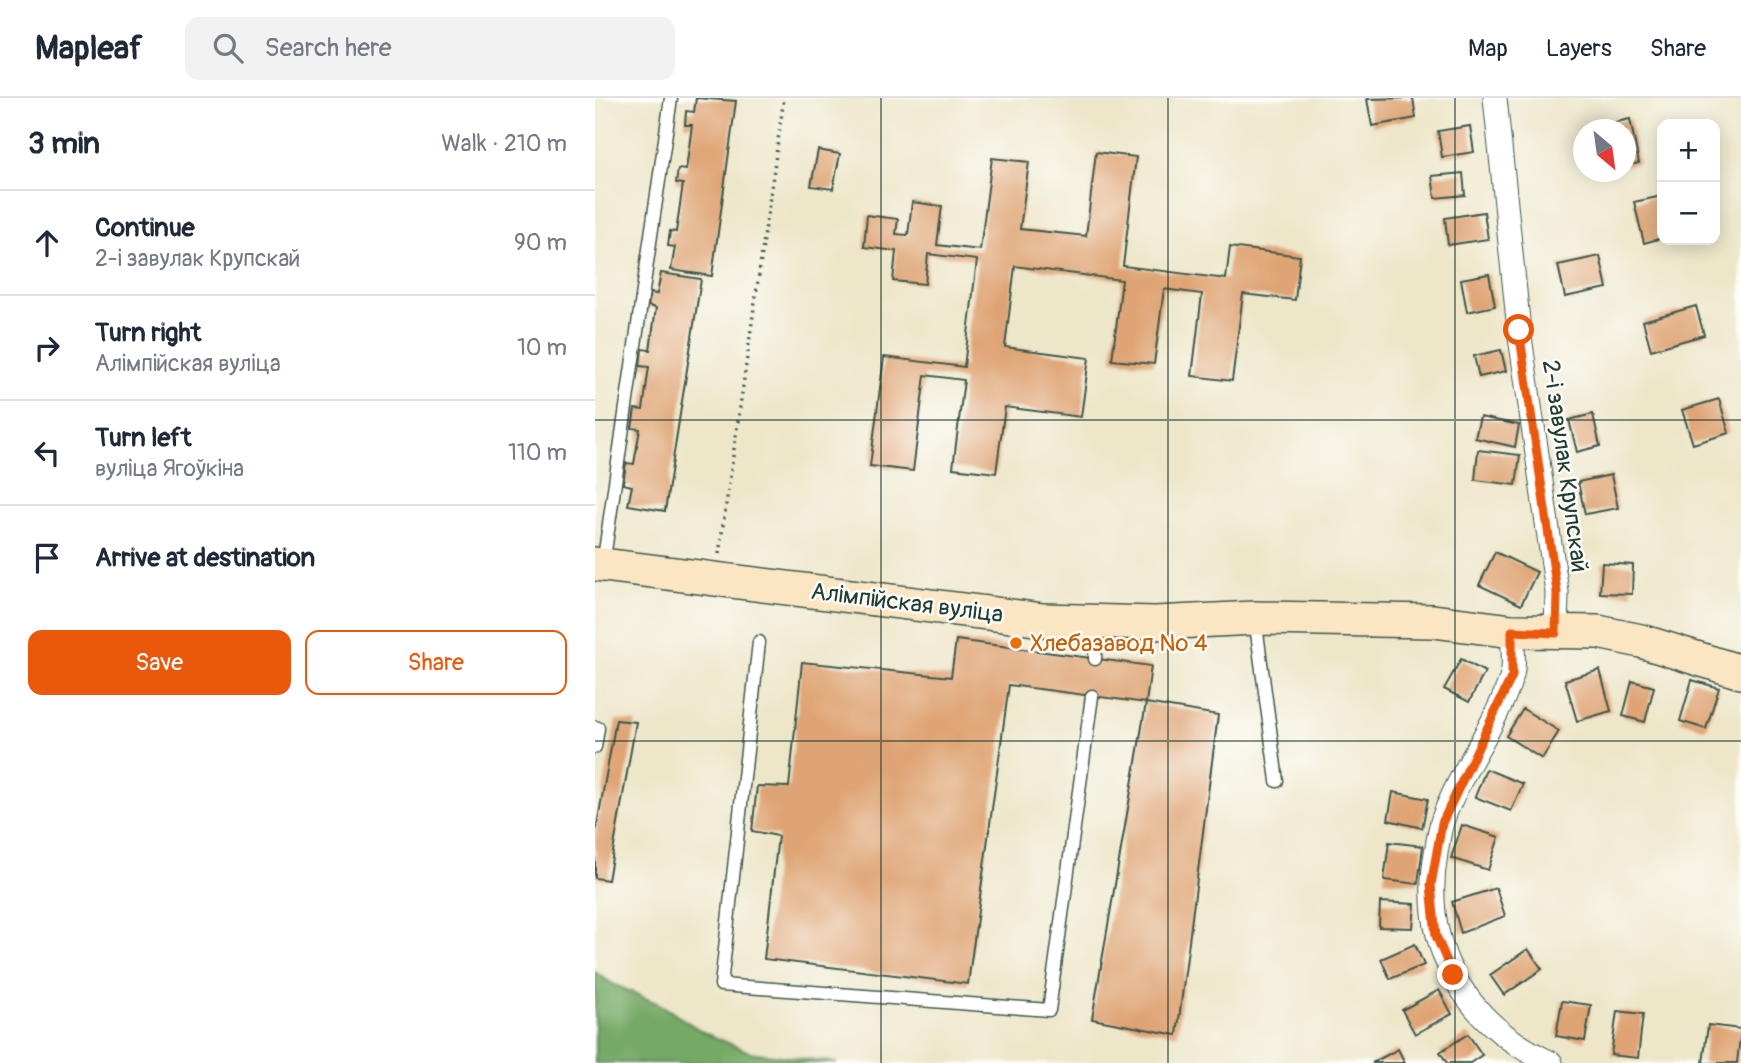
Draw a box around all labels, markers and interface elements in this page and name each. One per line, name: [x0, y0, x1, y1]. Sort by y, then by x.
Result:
search box: [185, 17, 675, 80]
text: Mapleaf: [35, 28, 143, 69]
icon: search: [209, 29, 247, 67]
text: Search here: [265, 32, 392, 64]
text: Map: [1468, 34, 1508, 63]
text: Layers: [1546, 34, 1612, 63]
text: Share: [1650, 34, 1706, 63]
north arrow: [1573, 119, 1636, 182]
map controls: [1657, 119, 1720, 245]
button: +: [1657, 119, 1720, 182]
text: 3 min: [28, 125, 100, 162]
text: Walk · 210 m: [441, 129, 567, 158]
button: −: [1657, 182, 1720, 245]
text: Continue: [95, 212, 195, 244]
icon: ahead: [28, 224, 66, 262]
text: 90 m: [514, 228, 567, 257]
text: 2-і завулак Крупскай: [95, 244, 300, 273]
route start: [1503, 314, 1534, 345]
text: Turn right: [95, 317, 201, 349]
icon: right: [28, 329, 66, 367]
text: 10 m: [517, 333, 567, 362]
text: Алімпійская вуліца: [95, 349, 281, 378]
street label: 2-і завулак Крупскай: [1536, 358, 1594, 574]
text: Turn left: [95, 422, 191, 454]
icon: left: [28, 434, 66, 472]
text: 110 m: [508, 438, 567, 467]
text: вуліца Ягоўкіна: [95, 454, 244, 483]
icon: arrive: [28, 539, 66, 577]
text: Arrive at destination: [95, 542, 315, 574]
street label: Алімпійская вуліца: [809, 577, 1005, 629]
place label: Хлебазавод № 4: [1030, 629, 1208, 658]
button: Save: [28, 630, 291, 695]
button: Share: [305, 630, 567, 695]
marker: Хлебазавод № 4: [1008, 635, 1024, 651]
route end: [1437, 959, 1468, 990]

